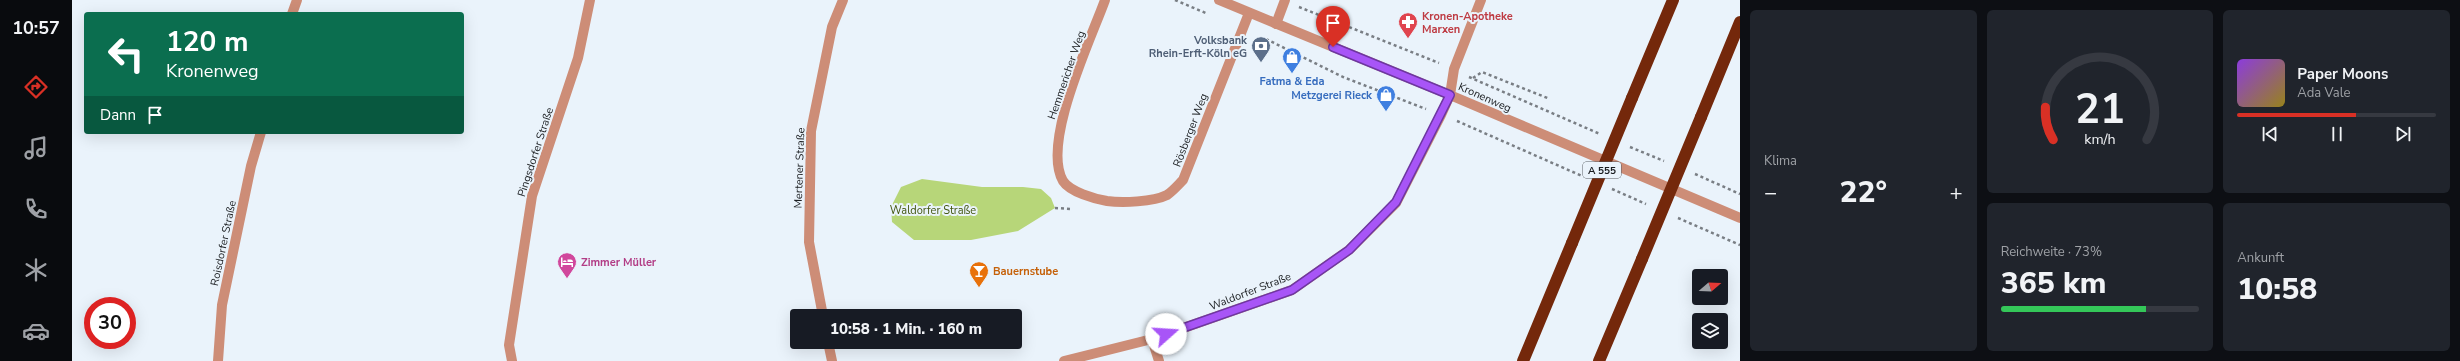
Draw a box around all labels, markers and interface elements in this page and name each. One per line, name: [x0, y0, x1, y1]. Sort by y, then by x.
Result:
pin: [1316, 6, 1350, 47]
place label: Kronen-Apotheke Marxen: [1422, 9, 1513, 37]
pharmacy icon: Kronen-Apotheke Marxen: [1397, 11, 1419, 39]
icon: arrive: [1322, 12, 1344, 34]
text: 10:57: [12, 16, 60, 40]
text: 120 m: [166, 23, 249, 61]
icon: left: [100, 28, 152, 80]
street label: Hemmericher Weg: [1044, 29, 1089, 122]
place label: Volksbank Rhein-Erft-Köln eG: [1149, 33, 1248, 61]
bank icon: Volksbank Rhein-Erft-Köln eG: [1250, 35, 1272, 63]
shop icon: Fatma & Eda: [1281, 46, 1303, 74]
text: Kronenweg: [166, 59, 259, 83]
text: Paper Moons: [2297, 64, 2388, 84]
icon: directions: [22, 73, 50, 101]
place label: Fatma & Eda: [1260, 74, 1324, 89]
street label: Kronenweg: [1456, 79, 1514, 116]
text: 21: [2075, 80, 2125, 137]
shop icon: Metzgerei Rieck: [1375, 84, 1397, 112]
text: Ada Vale: [2297, 84, 2350, 102]
place label: Metzgerei Rieck: [1291, 88, 1373, 103]
street label: Rösberger Weg: [1170, 91, 1211, 169]
icon: arrive: [144, 104, 166, 126]
text: Dann: [100, 105, 136, 125]
street label: Pingsdorfer Straße: [514, 105, 557, 199]
icon: previous: [2259, 123, 2281, 145]
icon: pause: [2326, 123, 2348, 145]
icon: next: [2392, 123, 2414, 145]
street label: Mertener Straße: [791, 127, 808, 209]
text: km/h: [2084, 129, 2116, 148]
icon: music: [22, 134, 50, 162]
text: Klima: [1764, 152, 1797, 170]
road number: A 555: [1583, 162, 1621, 178]
text: 22°: [1840, 172, 1887, 213]
text: −: [1764, 178, 1777, 208]
text: +: [1949, 178, 1963, 208]
icon: phone: [22, 195, 50, 223]
street label: Roisdorfer Straße: [207, 199, 240, 287]
park label: Waldorfer Straße: [890, 203, 976, 218]
text: Reichweite · 73%: [2001, 243, 2102, 261]
text: Ankunft: [2237, 249, 2284, 267]
hotel icon: Zimmer Müller: [556, 251, 578, 279]
place label: Zimmer Müller: [581, 255, 657, 270]
icon: climate: [22, 256, 50, 284]
bar icon: Bauernstube: [968, 260, 990, 288]
text: 365 km: [2001, 263, 2106, 304]
place label: Bauernstube: [993, 264, 1058, 279]
street label: Waldorfer Straße: [1207, 269, 1293, 314]
north arrow: [1692, 269, 1728, 305]
map controls: [1692, 269, 1728, 349]
text: 10:58: [2237, 269, 2317, 310]
speed limit sign: 30: [84, 297, 136, 349]
position arrow: [1145, 313, 1187, 355]
button: layers: [1692, 313, 1728, 349]
icon: car: [22, 317, 50, 345]
text: 10:58 · 1 Min. · 160 m: [830, 319, 982, 339]

